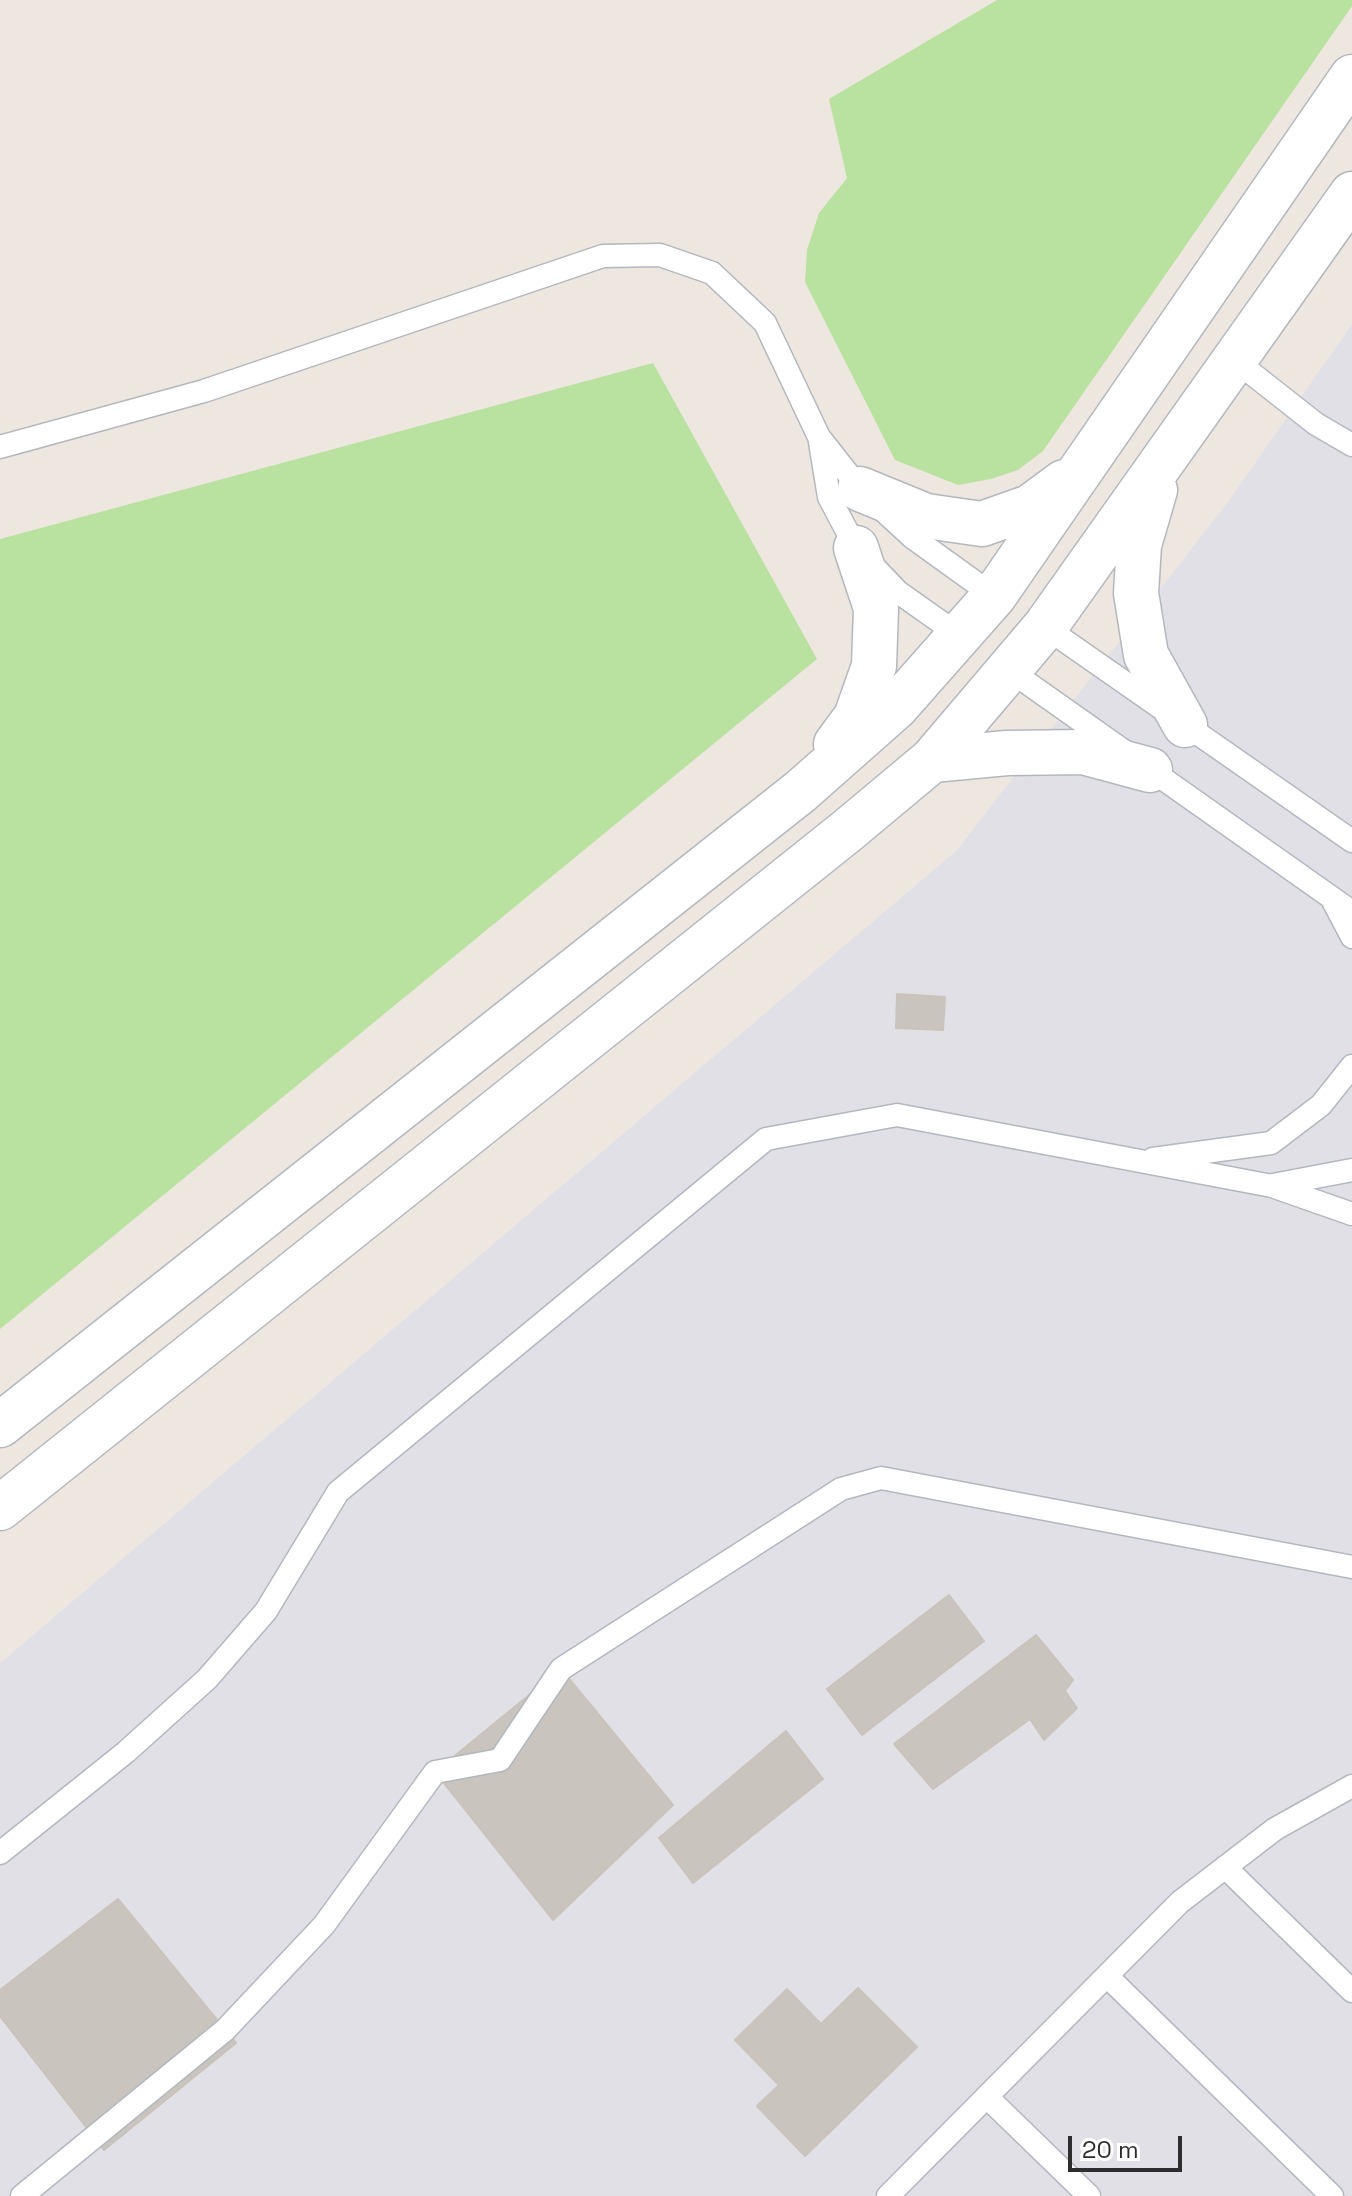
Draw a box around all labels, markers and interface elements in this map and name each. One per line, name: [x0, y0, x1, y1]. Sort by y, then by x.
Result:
scale bar: [1072, 2120, 1186, 2170]
text: 20 m: [1082, 2134, 1139, 2165]

